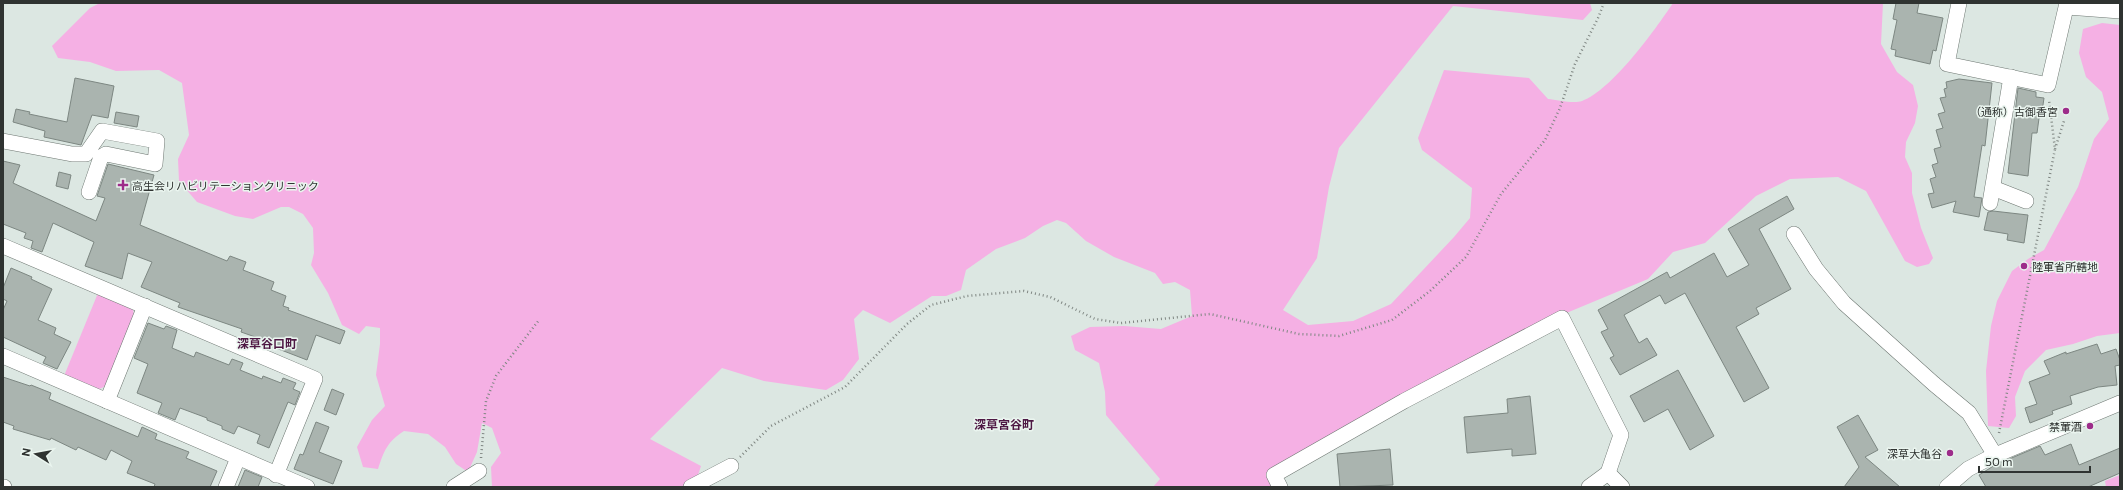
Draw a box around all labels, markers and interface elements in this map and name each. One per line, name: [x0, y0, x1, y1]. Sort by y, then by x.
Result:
place label: （通称）古御香宮: [1970, 105, 2058, 118]
marker: （通称）古御香宮: [2061, 106, 2071, 116]
marker: 高生会リハビリテーションクリニック: [117, 179, 129, 191]
place label: 高生会リハビリテーションクリニック: [132, 179, 319, 192]
place label: 陸軍省所轄地: [2032, 260, 2098, 273]
marker: 陸軍省所轄地: [2019, 261, 2029, 271]
district label: 深草谷口町: [237, 336, 297, 350]
district label: 深草宮谷町: [974, 417, 1034, 431]
place label: 禁葷酒: [2049, 420, 2082, 433]
marker: 禁葷酒: [2085, 421, 2095, 431]
north arrow: [16, 434, 56, 474]
text: N: [19, 447, 33, 457]
place label: 深草大亀谷: [1887, 447, 1942, 460]
marker: 深草大亀谷: [1945, 448, 1955, 458]
scale bar: [1979, 448, 2090, 474]
text: 50 m: [1985, 454, 2013, 468]

